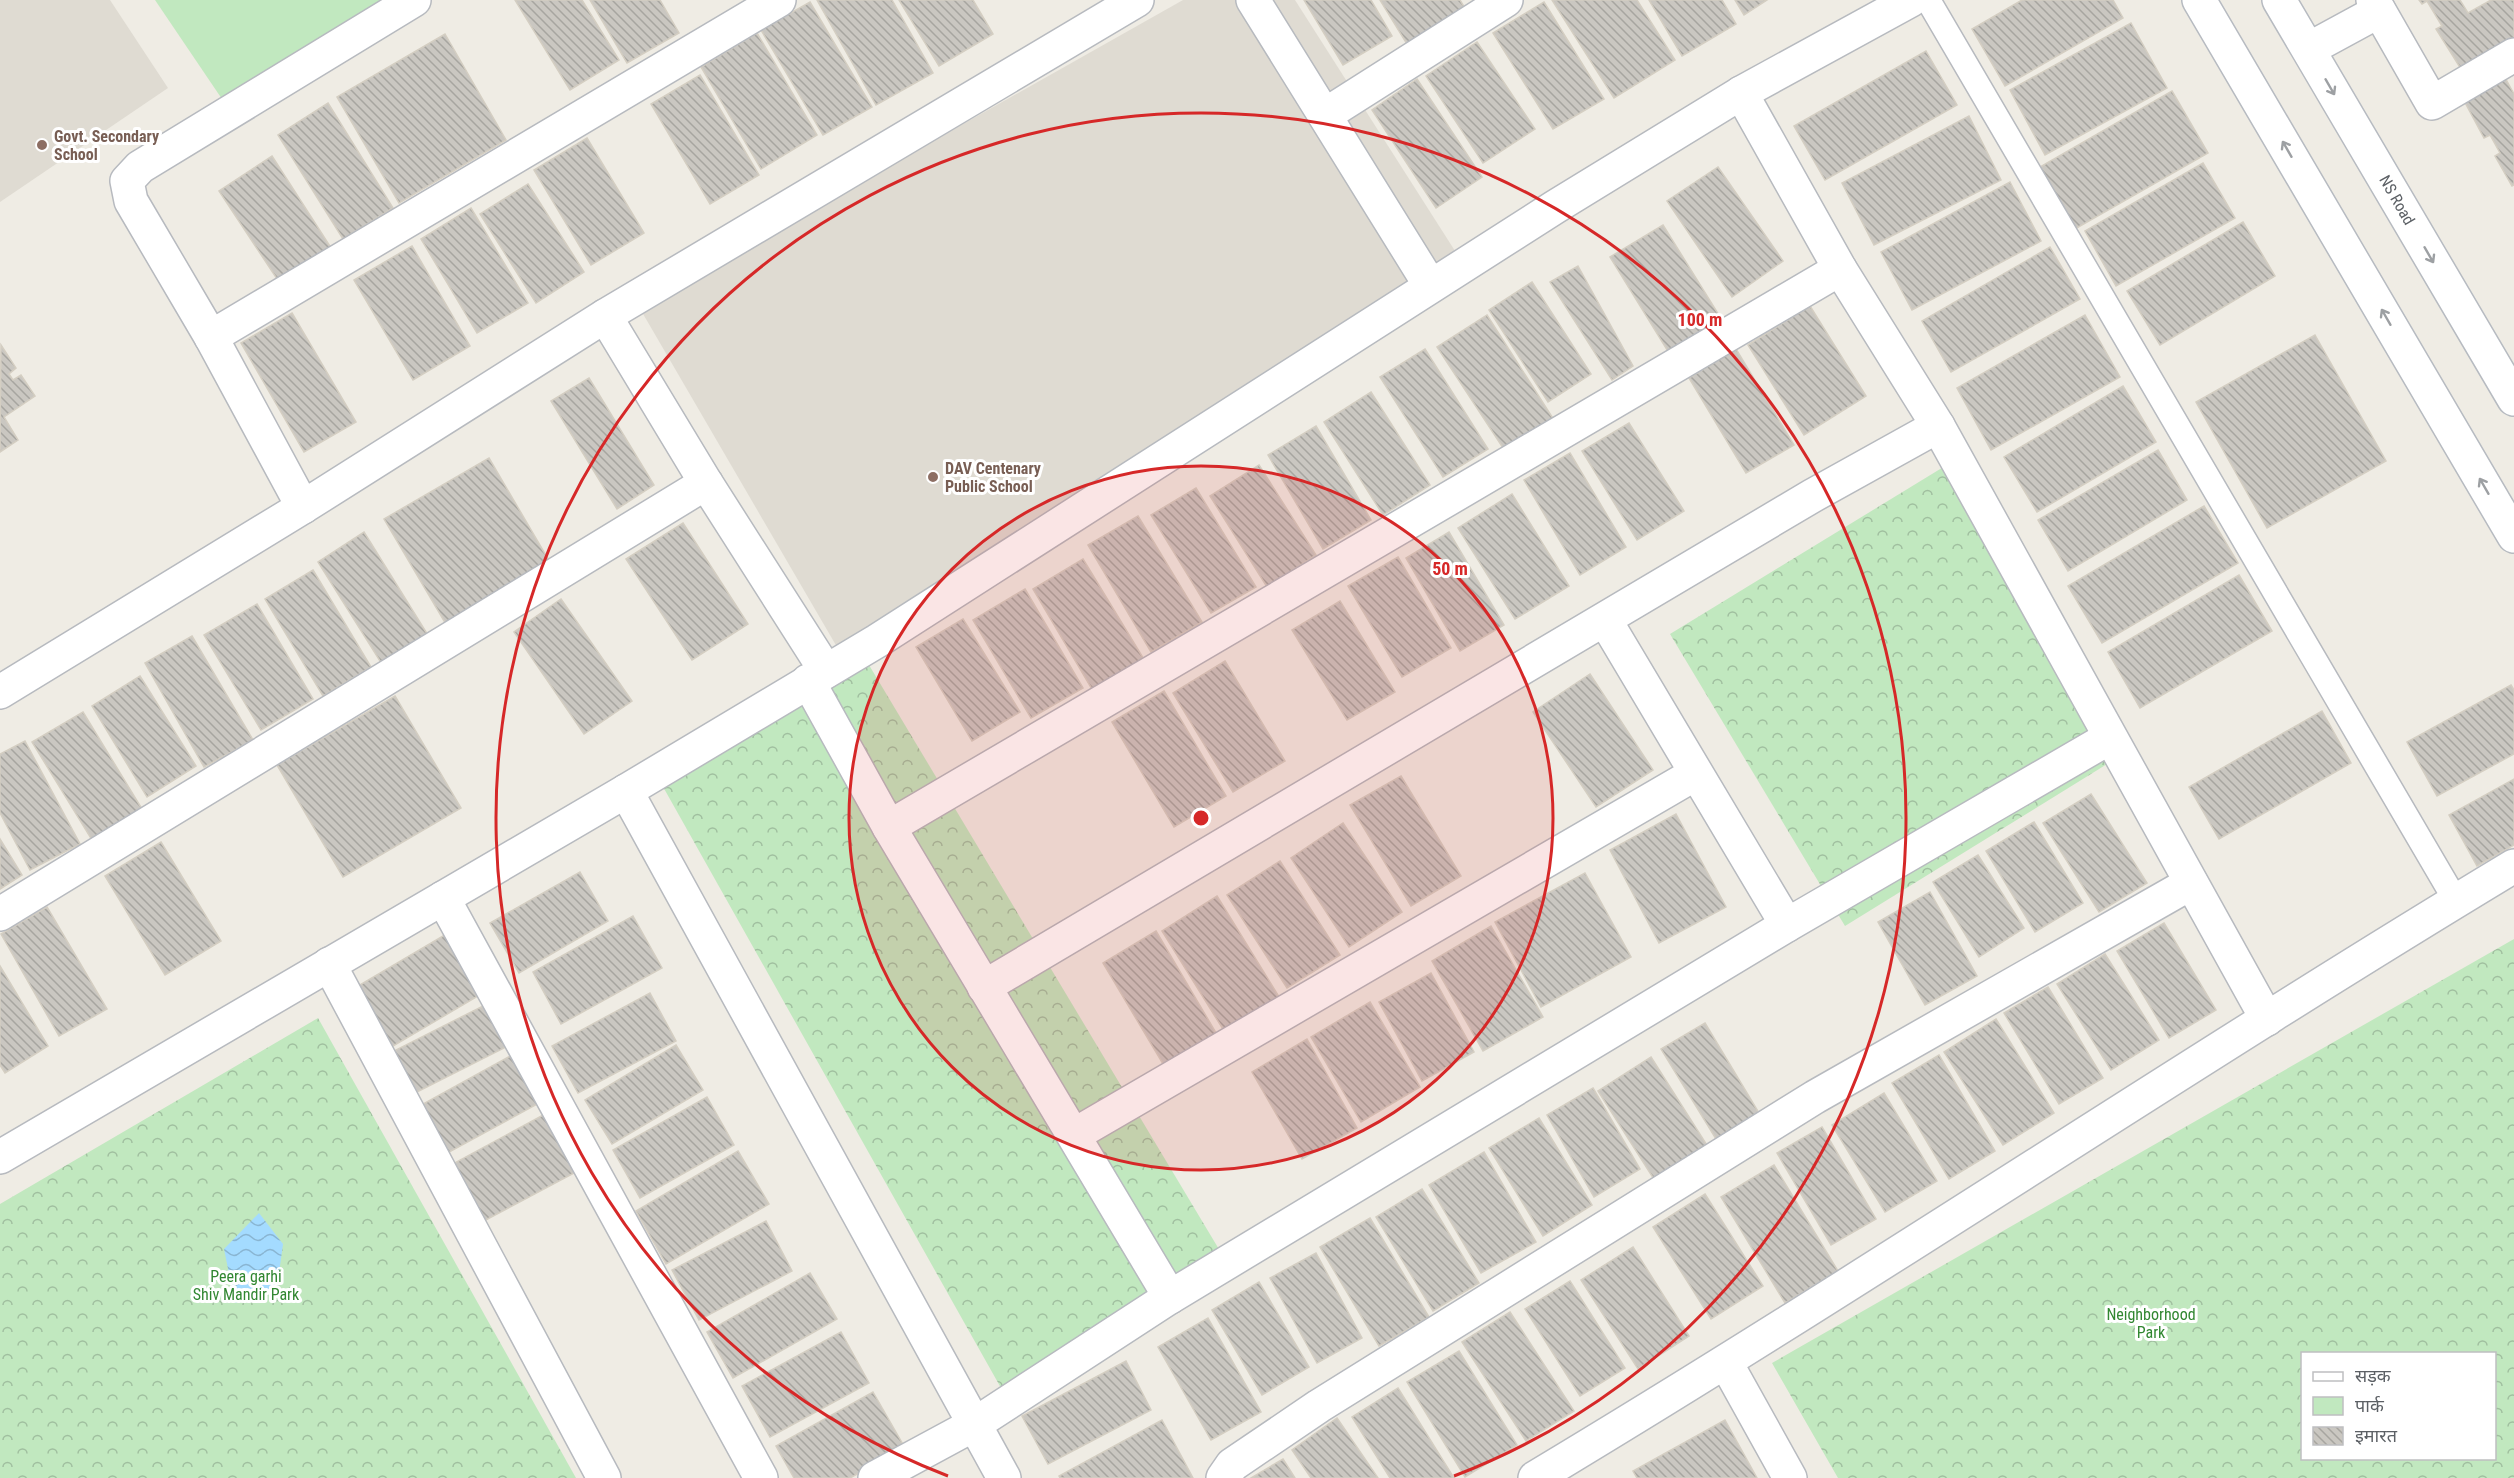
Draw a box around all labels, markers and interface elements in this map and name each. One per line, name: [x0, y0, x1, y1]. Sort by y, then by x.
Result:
one-way arrow: [2325, 78, 2337, 95]
place label: Govt. Secondary School: [54, 127, 159, 164]
marker: Govt. Secondary School: [35, 138, 49, 152]
one-way arrow: [2281, 141, 2293, 158]
street label: NS Road: [2375, 172, 2419, 228]
one-way arrow: [2423, 246, 2435, 263]
text: 100 m: [1678, 309, 1722, 330]
one-way arrow: [2379, 309, 2391, 326]
place label: DAV Centenary Public School: [945, 459, 1041, 496]
marker: DAV Centenary Public School: [926, 470, 940, 484]
one-way arrow: [2478, 477, 2490, 494]
text: 50 m: [1432, 558, 1468, 579]
centre of rings: [1191, 808, 1211, 828]
park label: Peera garhi Shiv Mandir Park: [193, 1267, 300, 1304]
park label: Neighborhood Park: [2106, 1305, 2196, 1342]
legend: [2301, 1352, 2496, 1460]
text: सड़क: [2355, 1365, 2392, 1386]
text: पार्क: [2355, 1395, 2385, 1416]
text: इमारत: [2355, 1425, 2398, 1446]

